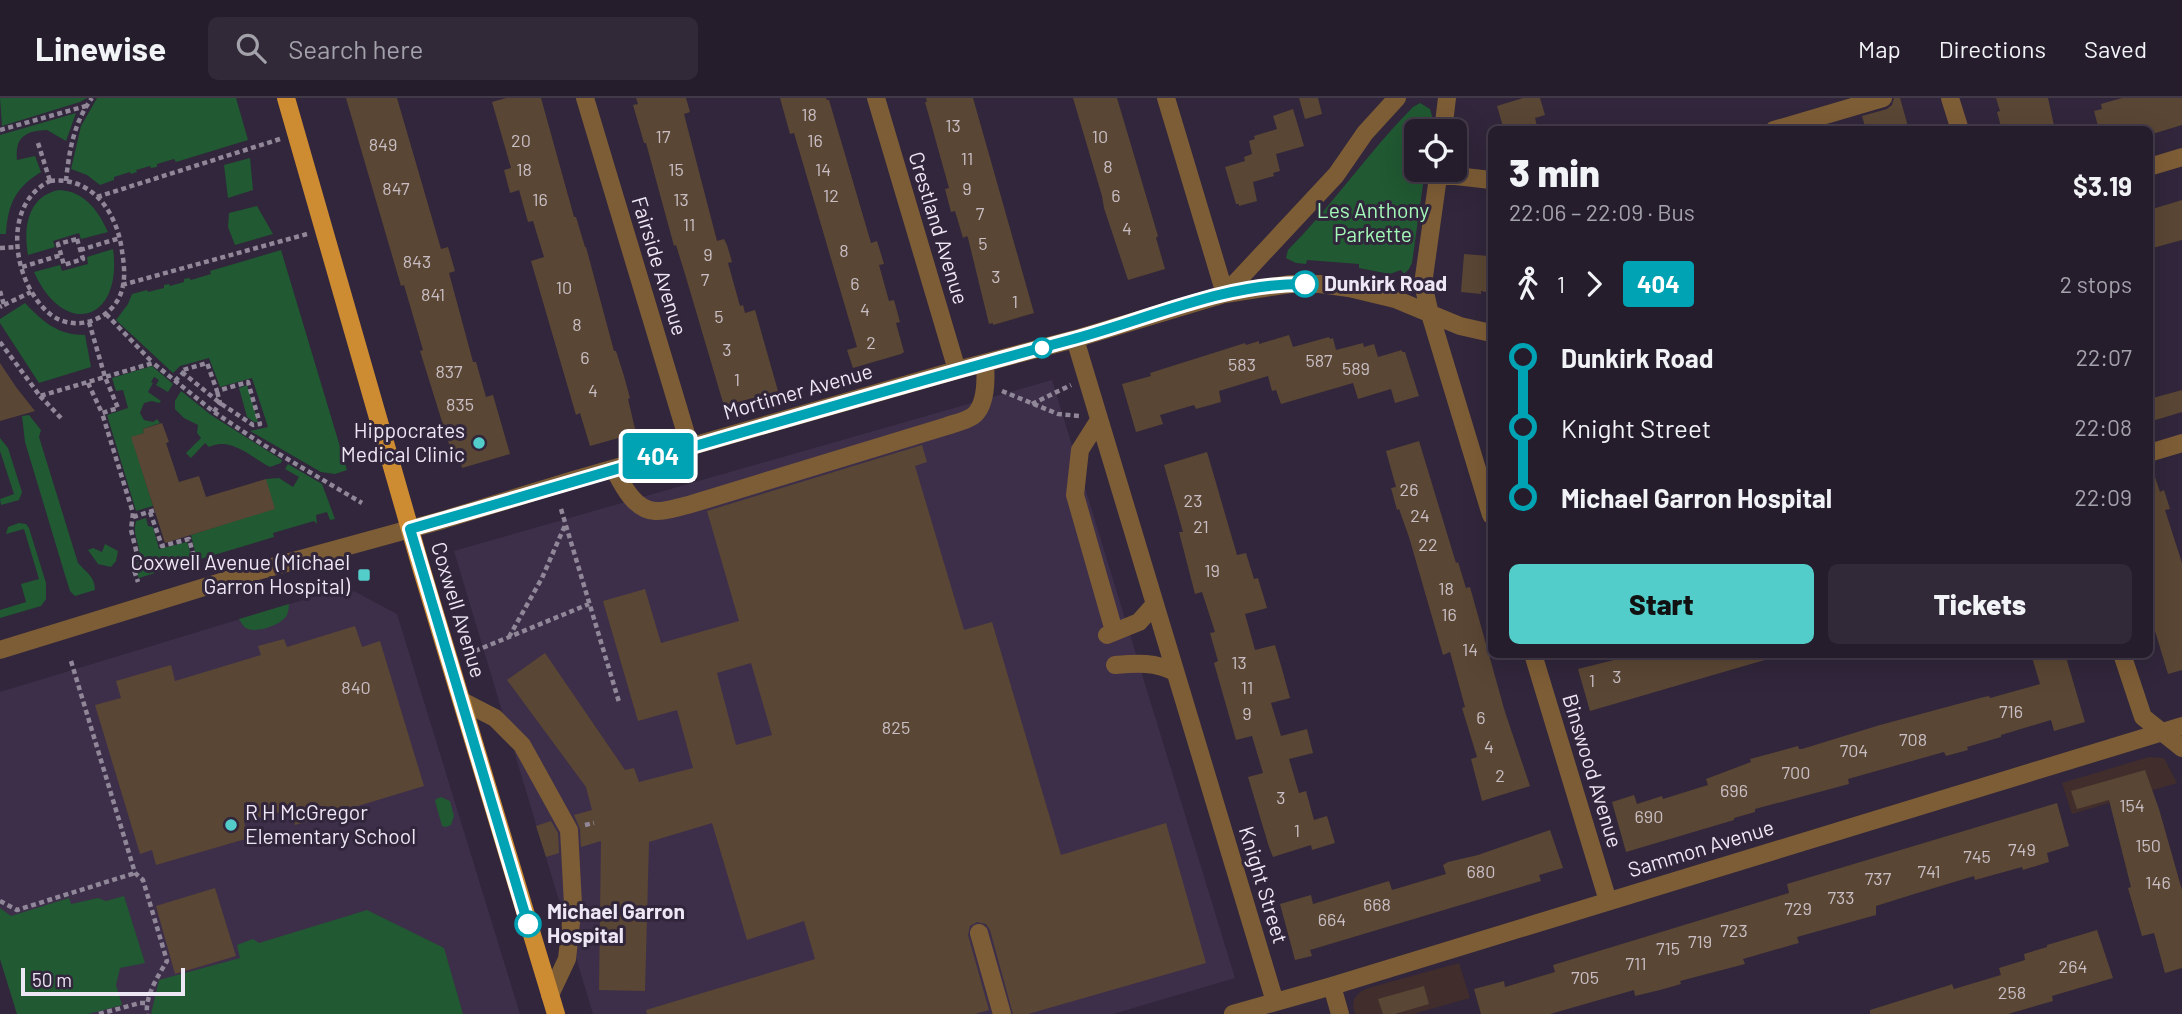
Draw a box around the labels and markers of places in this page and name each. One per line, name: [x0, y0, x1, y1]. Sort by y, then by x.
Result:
place label: Dunkirk Road: [1324, 270, 1447, 295]
marker: Dunkirk Road: [1292, 271, 1318, 297]
unlabelled marker: [1032, 338, 1052, 358]
place label: Hippocrates Medical Clinic: [341, 417, 465, 466]
marker: Hippocrates Medical Clinic: [471, 435, 487, 451]
place label: Coxwell Avenue (Michael Garron Hospital): [130, 549, 351, 598]
marker: Coxwell Avenue (Michael Garron Hospital): [356, 567, 372, 583]
place label: R H McGregor Elementary School: [245, 799, 416, 848]
marker: R H McGregor Elementary School: [223, 817, 239, 833]
place label: Michael Garron Hospital: [547, 898, 685, 947]
marker: Michael Garron Hospital: [515, 911, 541, 937]

